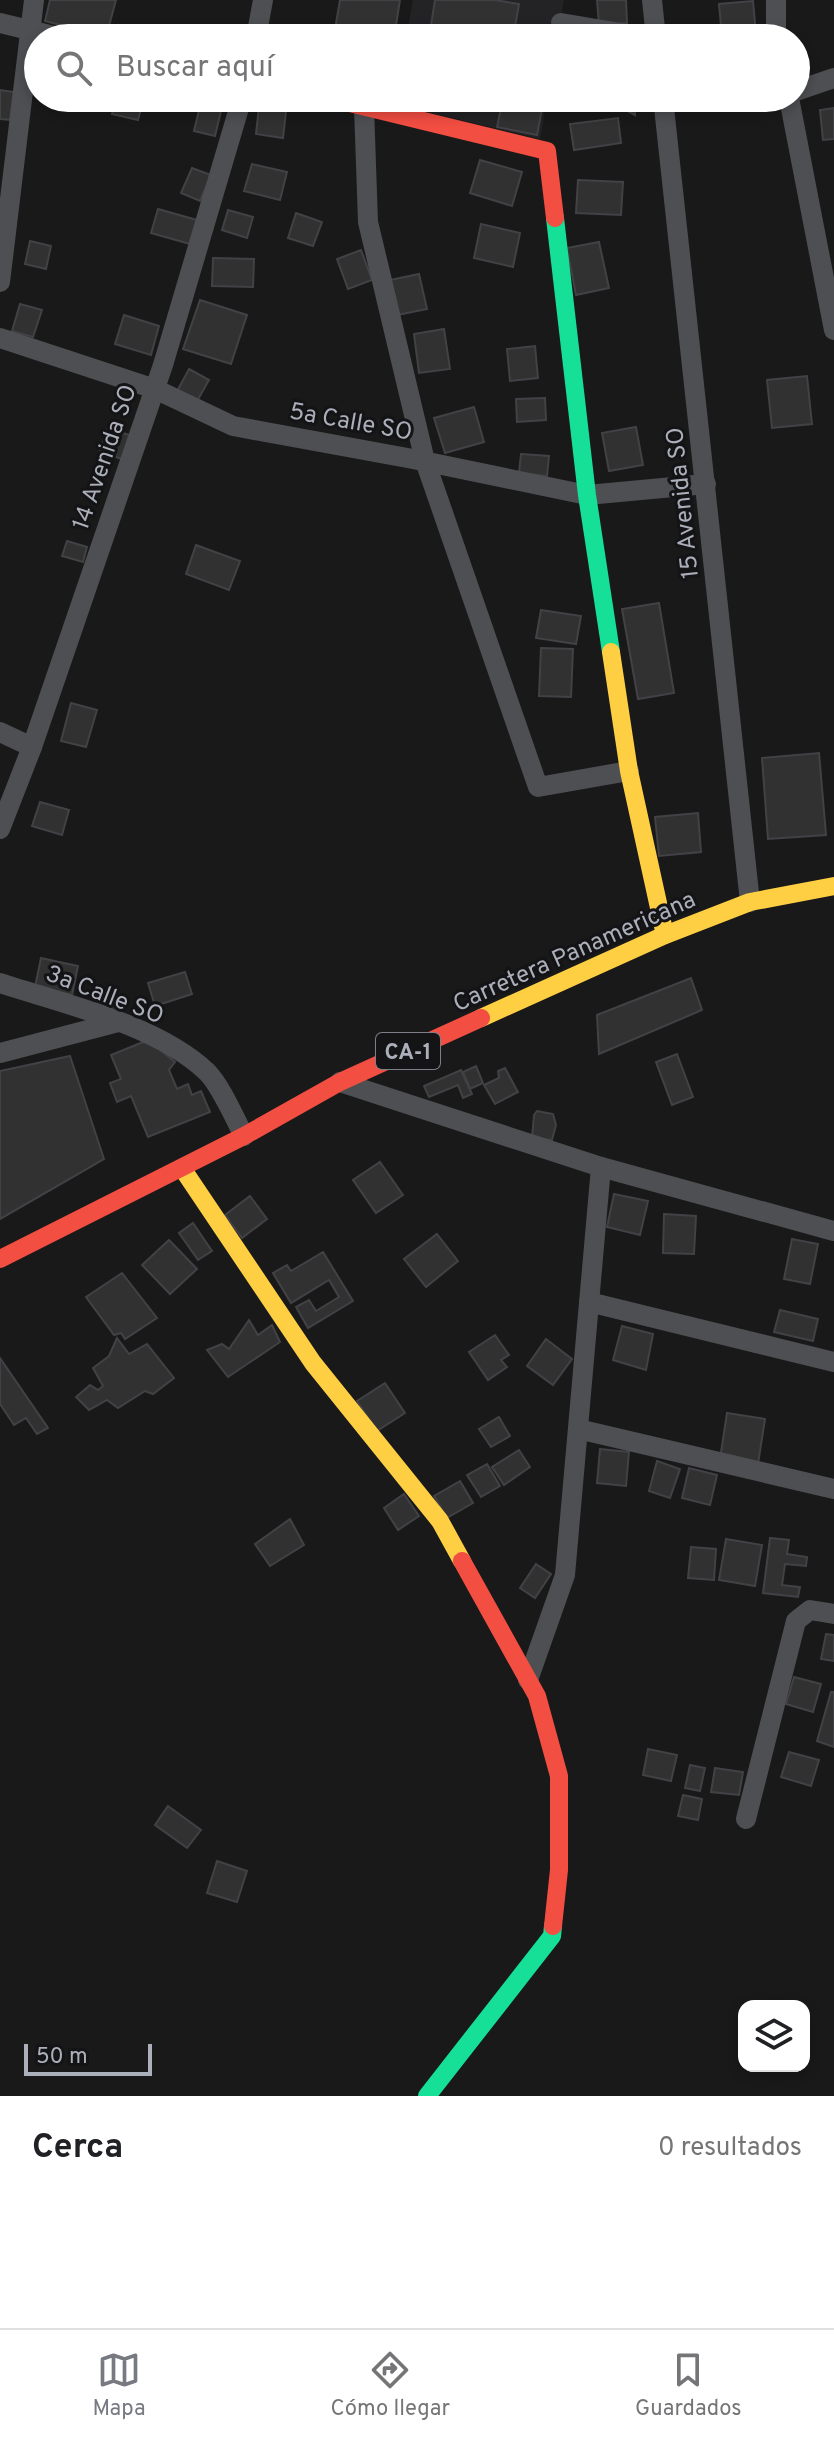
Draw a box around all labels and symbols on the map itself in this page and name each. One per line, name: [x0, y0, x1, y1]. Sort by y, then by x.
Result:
street label: 14 Avenida SO: [67, 381, 145, 534]
street label: 5a Calle SO: [287, 397, 414, 449]
street label: 15 Avenida SO: [661, 426, 707, 580]
street label: Carretera Panamericana: [449, 886, 701, 1020]
street label: 3a Calle SO: [41, 960, 168, 1032]
road number: CA-1: [376, 1033, 440, 1069]
scale bar: [24, 2040, 152, 2076]

